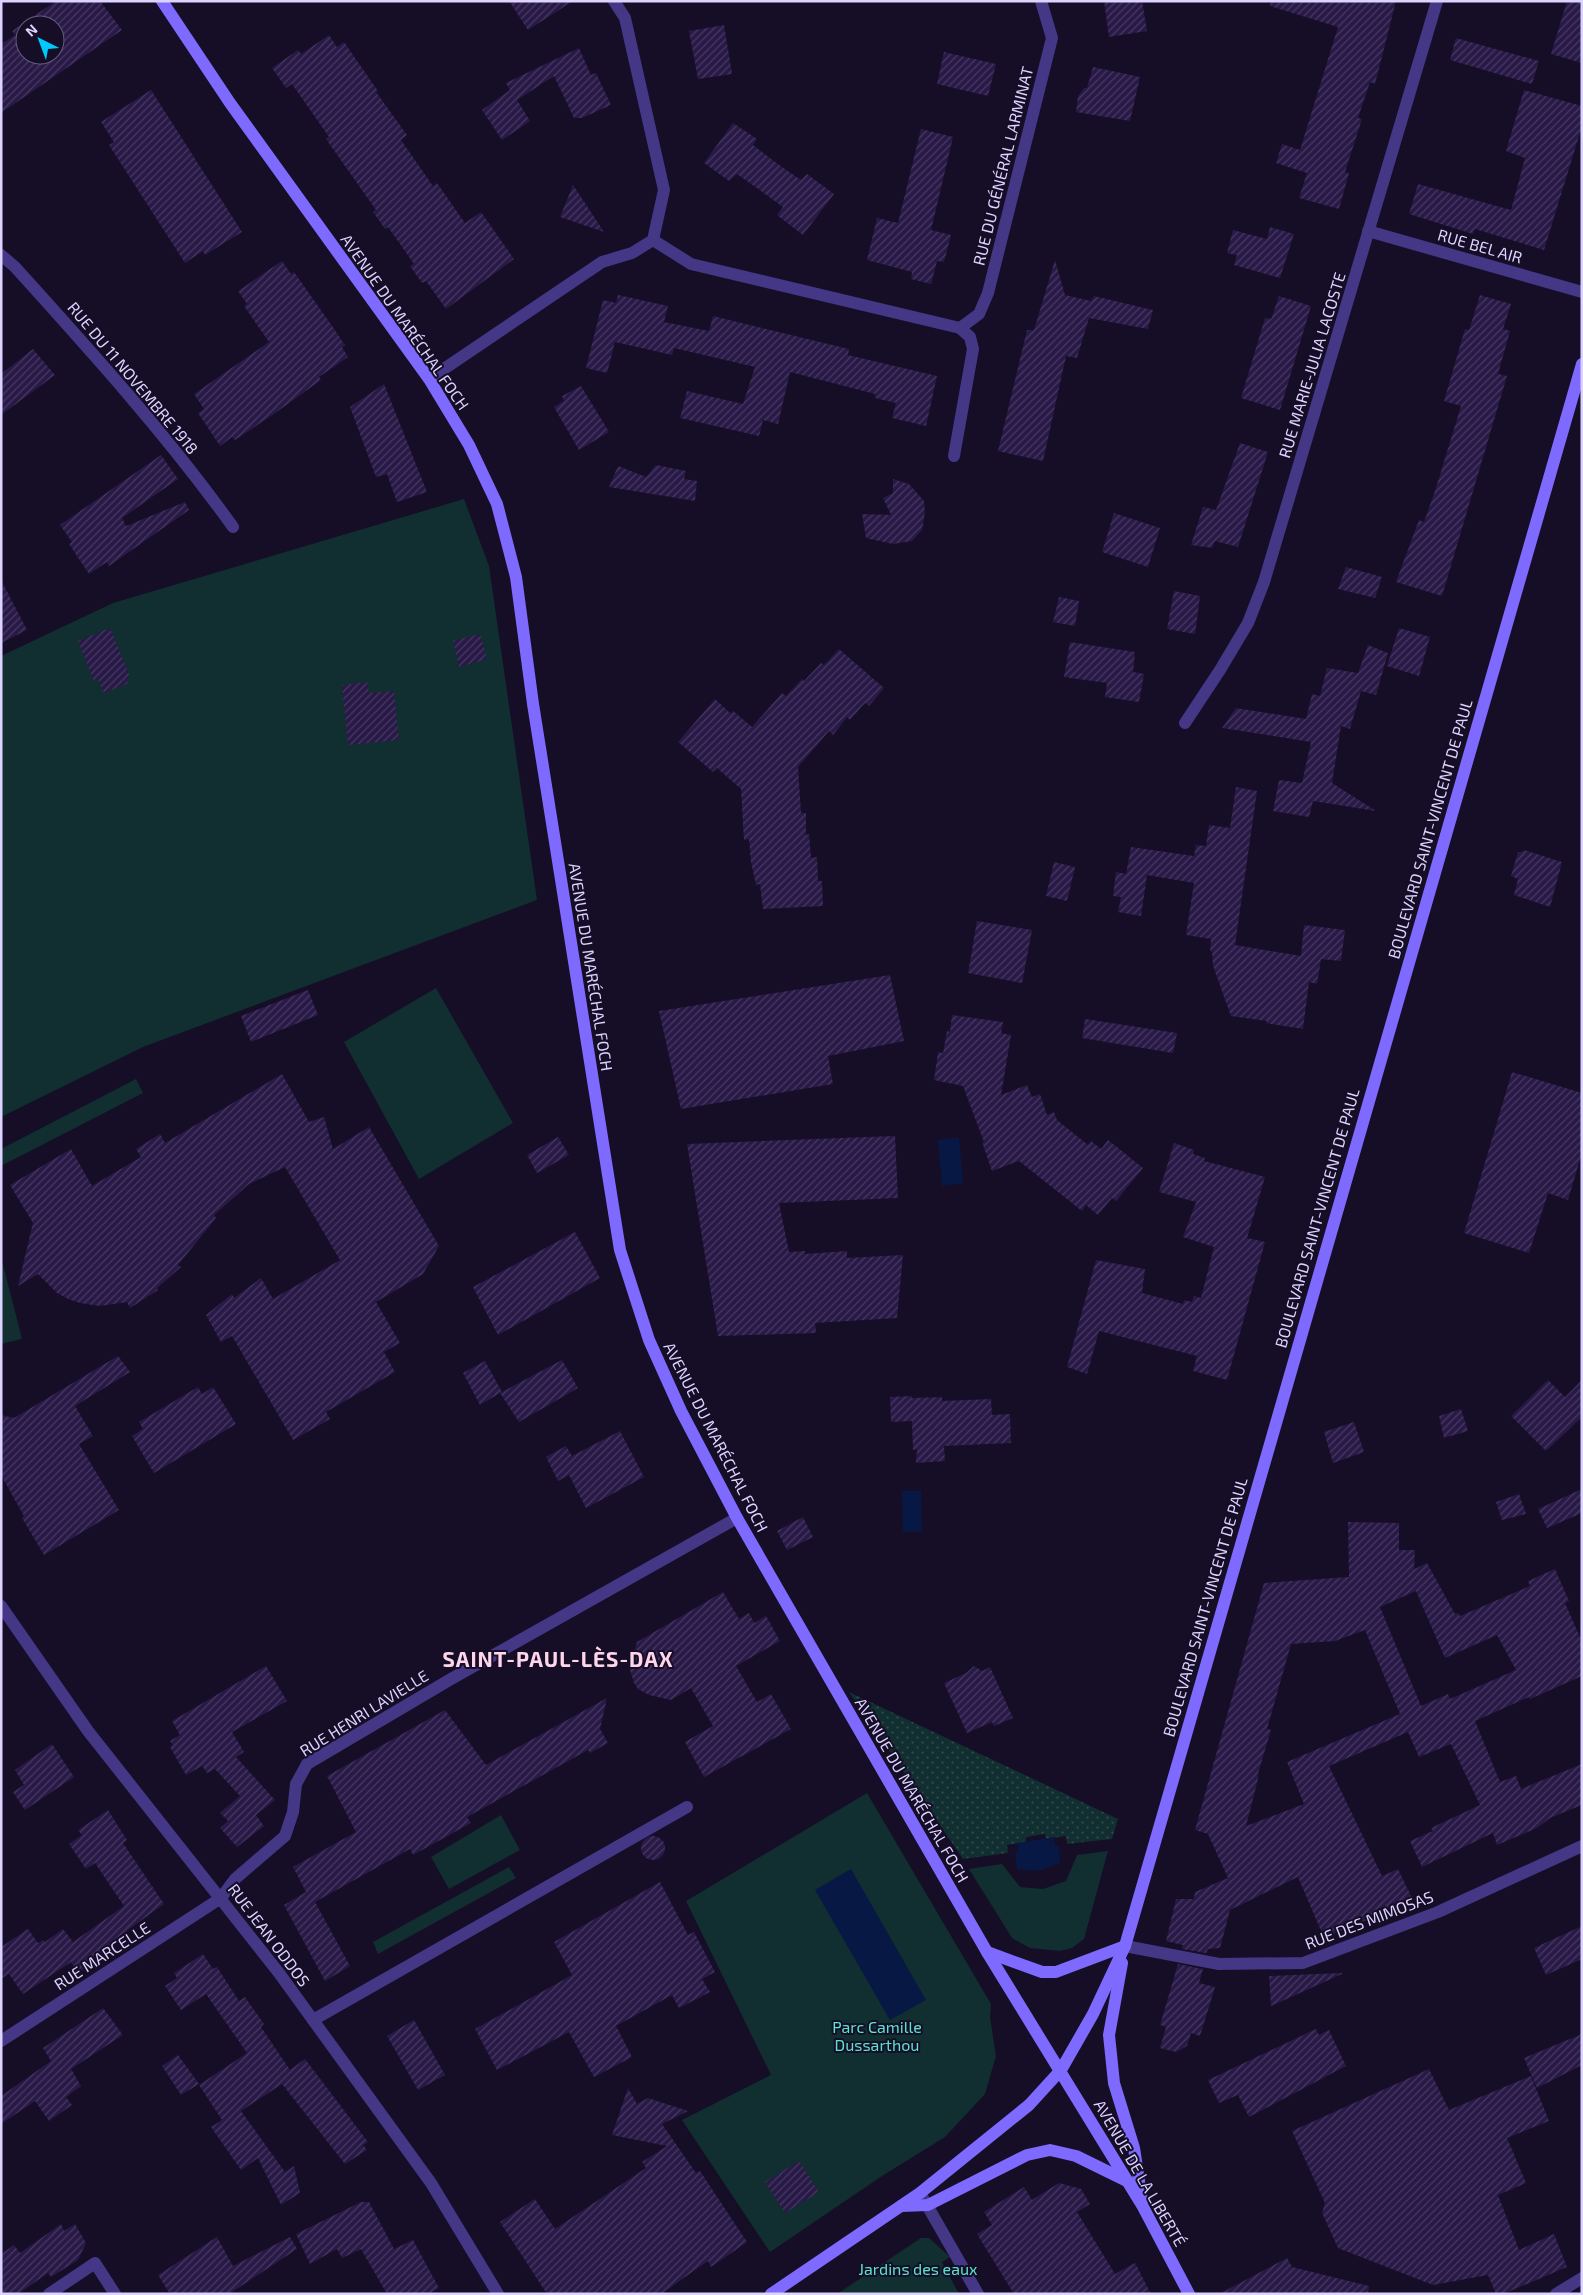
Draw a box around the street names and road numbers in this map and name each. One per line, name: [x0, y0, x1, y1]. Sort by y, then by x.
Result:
street label: RUE DU GÉNÉRAL LARMINAT: [969, 64, 1036, 267]
street label: RUE BEL AIR: [1436, 224, 1525, 267]
street label: AVENUE DU MARÉCHAL FOCH: [337, 230, 474, 413]
street label: RUE MARIE-JULIA LACOSTE: [1274, 270, 1349, 460]
street label: RUE DU 11 NOVEMBRE 1918: [64, 298, 203, 458]
street label: BOULEVARD SAINT-VINCENT DE PAUL: [1383, 697, 1476, 961]
street label: AVENUE DU MARÉCHAL FOCH: [566, 862, 617, 1072]
street label: BOULEVARD SAINT-VINCENT DE PAUL: [1270, 1086, 1363, 1350]
street label: AVENUE DU MARÉCHAL FOCH: [660, 1339, 773, 1535]
street label: BOULEVARD SAINT-VINCENT DE PAUL: [1158, 1475, 1251, 1739]
street label: RUE HENRI LAVIELLE: [296, 1665, 431, 1760]
street label: AVENUE DU MARÉCHAL FOCH: [852, 1694, 973, 1886]
street label: RUE JEAN ODDOS: [225, 1880, 314, 1990]
street label: RUE DES MIMOSAS: [1302, 1886, 1436, 1953]
street label: RUE MARCELLE: [50, 1918, 153, 1994]
street label: AVENUE DE LA LIBERTÉ: [1091, 2096, 1190, 2250]

